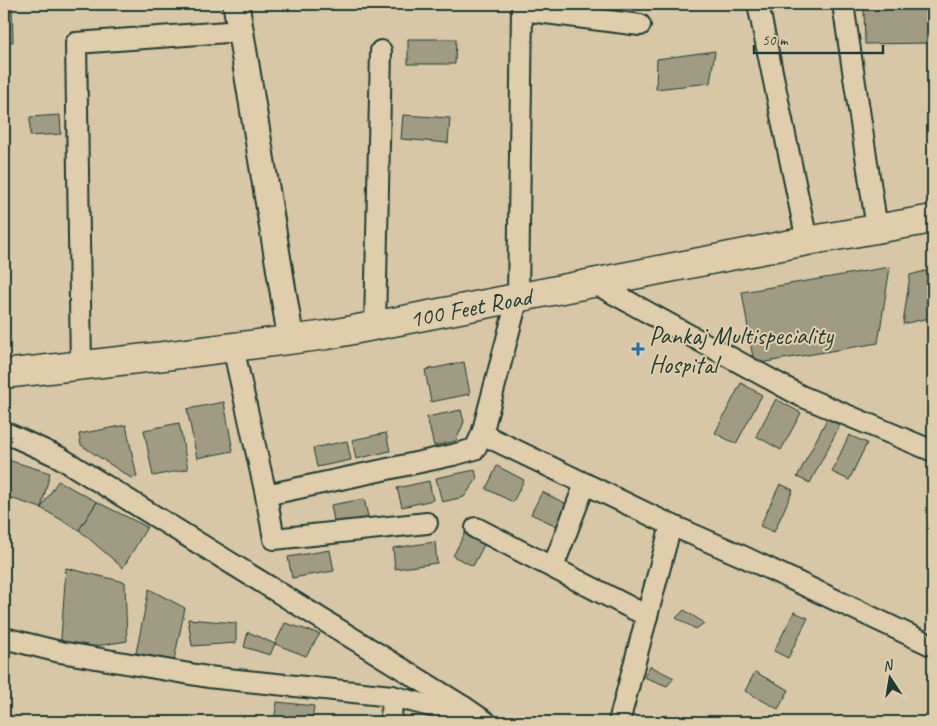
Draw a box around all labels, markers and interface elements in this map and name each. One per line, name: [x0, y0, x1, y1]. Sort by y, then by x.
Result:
scale bar: [754, 22, 883, 54]
text: 50 m: [762, 31, 789, 50]
street label: 100 Feet Road: [407, 280, 538, 335]
place label: Pankaj Multispeciality Hospital: [649, 320, 834, 381]
marker: Pankaj Multispeciality Hospital: [631, 342, 645, 356]
north arrow: [864, 654, 914, 704]
text: N: [881, 656, 896, 675]

